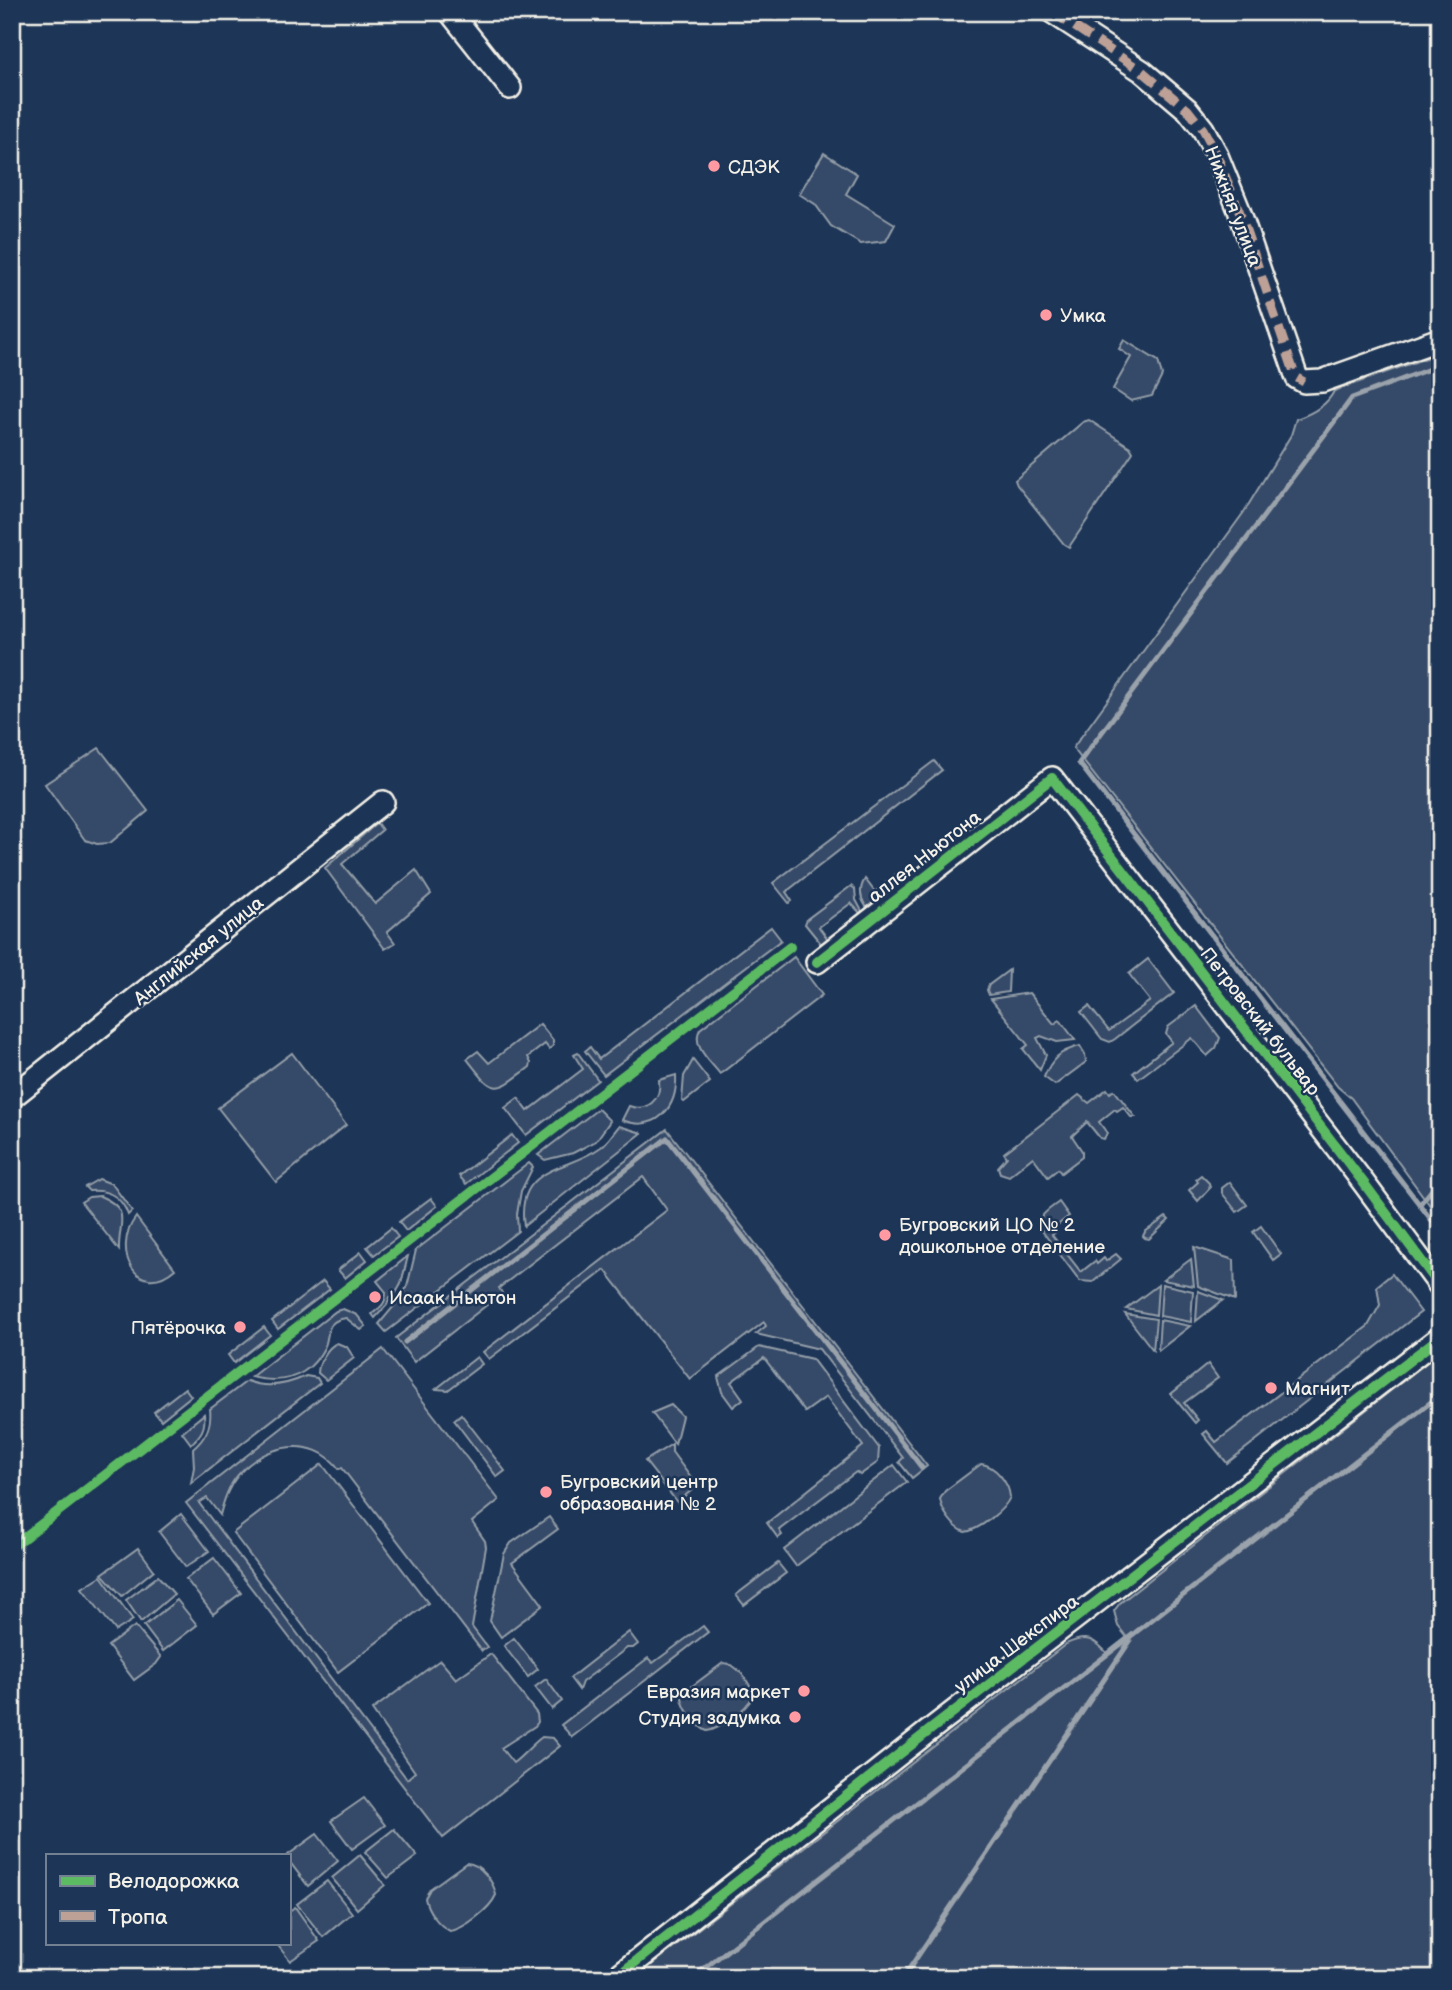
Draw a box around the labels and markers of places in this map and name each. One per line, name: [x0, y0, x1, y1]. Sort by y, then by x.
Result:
place label: СДЭК: [728, 156, 780, 179]
marker: СДЭК: [706, 158, 722, 174]
place label: Умка: [1060, 305, 1106, 328]
marker: Умка: [1038, 307, 1054, 323]
place label: Бугровский ЦО № 2 дошкольное отделение: [899, 1214, 1105, 1259]
marker: Бугровский ЦО № 2 дошкольное отделение: [877, 1227, 893, 1243]
place label: Исаак Ньютон: [389, 1287, 517, 1310]
marker: Исаак Ньютон: [367, 1289, 383, 1305]
place label: Пятёрочка: [131, 1317, 226, 1340]
marker: Пятёрочка: [232, 1319, 248, 1335]
place label: Магнит: [1285, 1378, 1350, 1401]
marker: Магнит: [1263, 1380, 1279, 1396]
place label: Бугровский центр образования № 2: [560, 1471, 718, 1516]
marker: Бугровский центр образования № 2: [538, 1484, 554, 1500]
place label: Евразия маркет: [646, 1681, 790, 1704]
marker: Евразия маркет: [796, 1683, 812, 1699]
place label: Студия задумка: [638, 1707, 781, 1730]
marker: Студия задумка: [787, 1709, 803, 1725]

